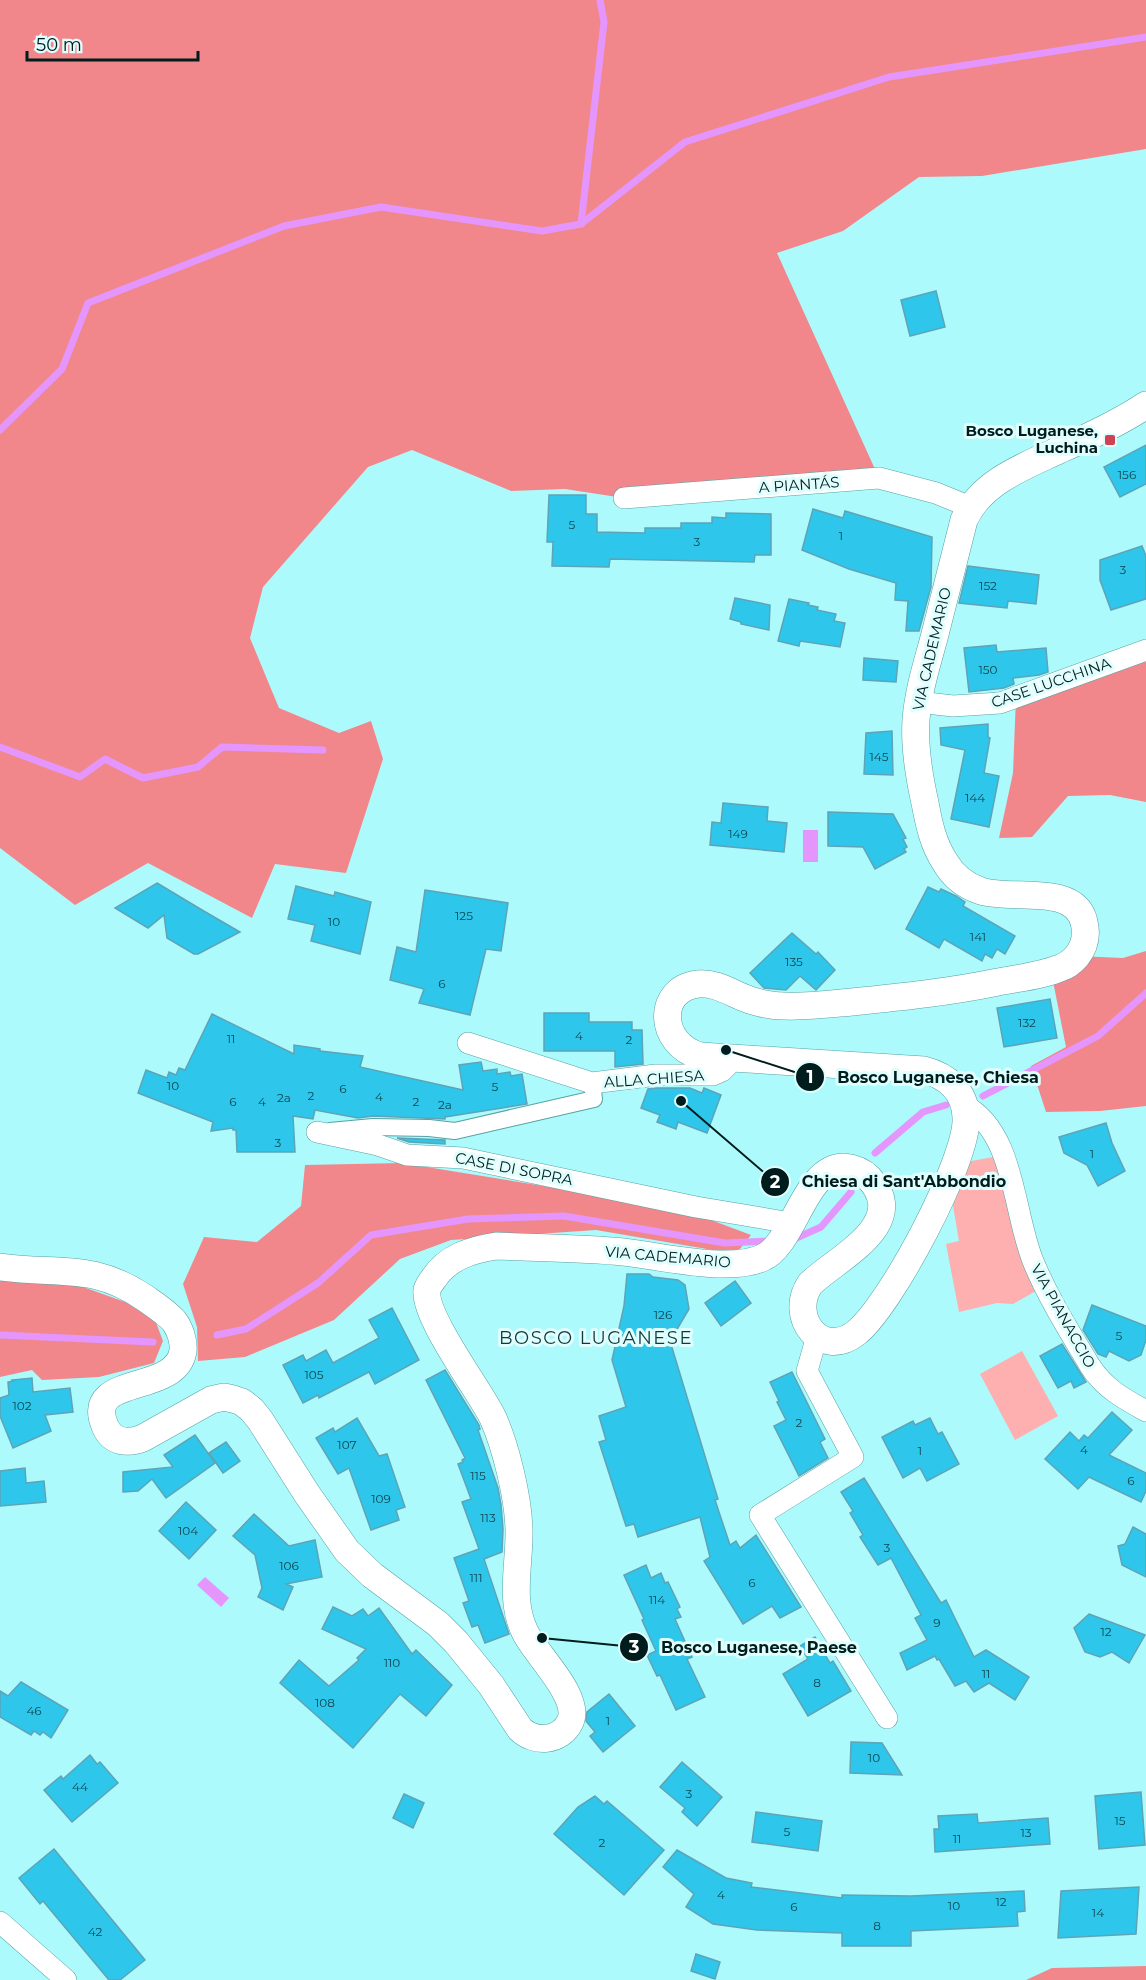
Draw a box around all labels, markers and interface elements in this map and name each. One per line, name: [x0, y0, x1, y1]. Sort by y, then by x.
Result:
scale bar: [27, 24, 198, 62]
text: 50 m: [36, 34, 82, 56]
place label: Bosco Luganese, Luchina: [966, 421, 1098, 457]
marker: Bosco Luganese, Luchina: [1103, 433, 1117, 447]
house number: 156: [1118, 467, 1136, 482]
street label: A PIANTÁS: [758, 472, 840, 497]
house number: 5: [569, 517, 576, 532]
house number: 1: [839, 528, 843, 543]
house number: 3: [694, 534, 701, 549]
house number: 3: [1120, 562, 1127, 577]
house number: 152: [979, 578, 997, 593]
street label: VIA CADEMARIO: [908, 585, 955, 712]
street label: CASE LUCCHINA: [989, 653, 1113, 712]
house number: 150: [978, 662, 998, 677]
house number: 145: [869, 749, 889, 764]
house number: 144: [965, 790, 985, 805]
house number: 149: [728, 826, 748, 841]
house number: 125: [455, 908, 473, 923]
house number: 10: [328, 914, 340, 929]
house number: 141: [970, 929, 986, 944]
house number: 135: [785, 954, 803, 969]
house number: 6: [438, 976, 446, 991]
house number: 132: [1018, 1015, 1036, 1030]
house number: 4: [575, 1028, 583, 1043]
house number: 11: [227, 1031, 235, 1046]
house number: 2: [626, 1032, 633, 1047]
callout: Bosco Luganese, Chiesa: [795, 1060, 1051, 1094]
street label: ALLA CHIESA: [603, 1066, 705, 1091]
text: 1: [806, 1066, 814, 1088]
text: Bosco Luganese, Chiesa: [837, 1068, 1039, 1087]
house number: 10: [167, 1078, 179, 1093]
house number: 5: [492, 1079, 499, 1094]
house number: 6: [339, 1081, 347, 1096]
house number: 2: [308, 1088, 315, 1103]
house number: 4: [375, 1089, 383, 1104]
house number: 2a: [277, 1090, 291, 1105]
house number: 6: [229, 1094, 237, 1109]
house number: 4: [258, 1094, 266, 1109]
house number: 2: [413, 1094, 420, 1109]
house number: 2a: [438, 1097, 452, 1112]
house number: 3: [275, 1135, 282, 1150]
house number: 1: [1090, 1146, 1094, 1161]
street label: CASE DI SOPRA: [454, 1148, 575, 1189]
callout: Chiesa di Sant'Abbondio: [760, 1165, 1018, 1199]
text: 2: [770, 1171, 781, 1193]
text: Chiesa di Sant'Abbondio: [802, 1172, 1006, 1191]
street label: VIA CADEMARIO: [604, 1242, 732, 1271]
street label: VIA PIANACCIO: [1027, 1260, 1100, 1371]
house number: 126: [654, 1307, 672, 1322]
district label: BOSCO LUGANESE: [499, 1327, 693, 1349]
house number: 5: [1116, 1328, 1123, 1343]
house number: 105: [304, 1367, 324, 1382]
house number: 102: [12, 1398, 32, 1413]
house number: 2: [796, 1415, 803, 1430]
house number: 107: [337, 1437, 357, 1452]
house number: 4: [1080, 1442, 1088, 1457]
house number: 1: [918, 1443, 922, 1458]
house number: 115: [470, 1468, 486, 1483]
house number: 6: [1127, 1473, 1135, 1488]
house number: 109: [371, 1491, 391, 1506]
house number: 113: [480, 1510, 496, 1525]
house number: 104: [178, 1523, 198, 1538]
house number: 3: [884, 1540, 891, 1555]
house number: 106: [279, 1558, 299, 1573]
house number: 111: [470, 1570, 483, 1585]
house number: 6: [748, 1575, 756, 1590]
house number: 114: [649, 1592, 665, 1607]
house number: 9: [933, 1615, 941, 1630]
house number: 12: [1100, 1624, 1112, 1639]
callout: Bosco Luganese, Paese: [619, 1630, 869, 1664]
text: 3: [628, 1636, 640, 1658]
text: Bosco Luganese, Paese: [661, 1638, 857, 1657]
house number: 110: [384, 1655, 400, 1670]
house number: 11: [982, 1666, 990, 1681]
house number: 8: [813, 1675, 821, 1690]
house number: 108: [315, 1695, 335, 1710]
house number: 46: [26, 1703, 42, 1718]
house number: 1: [606, 1713, 610, 1728]
house number: 10: [868, 1750, 880, 1765]
house number: 44: [72, 1779, 88, 1794]
house number: 3: [686, 1786, 693, 1801]
house number: 15: [1114, 1813, 1126, 1828]
house number: 5: [784, 1824, 791, 1839]
house number: 13: [1020, 1825, 1032, 1840]
house number: 11: [953, 1831, 961, 1846]
house number: 2: [599, 1835, 606, 1850]
house number: 4: [717, 1887, 725, 1902]
house number: 12: [995, 1894, 1007, 1909]
house number: 10: [948, 1898, 960, 1913]
house number: 6: [790, 1899, 798, 1914]
house number: 14: [1092, 1905, 1104, 1920]
house number: 8: [873, 1918, 881, 1933]
house number: 42: [88, 1924, 103, 1939]

